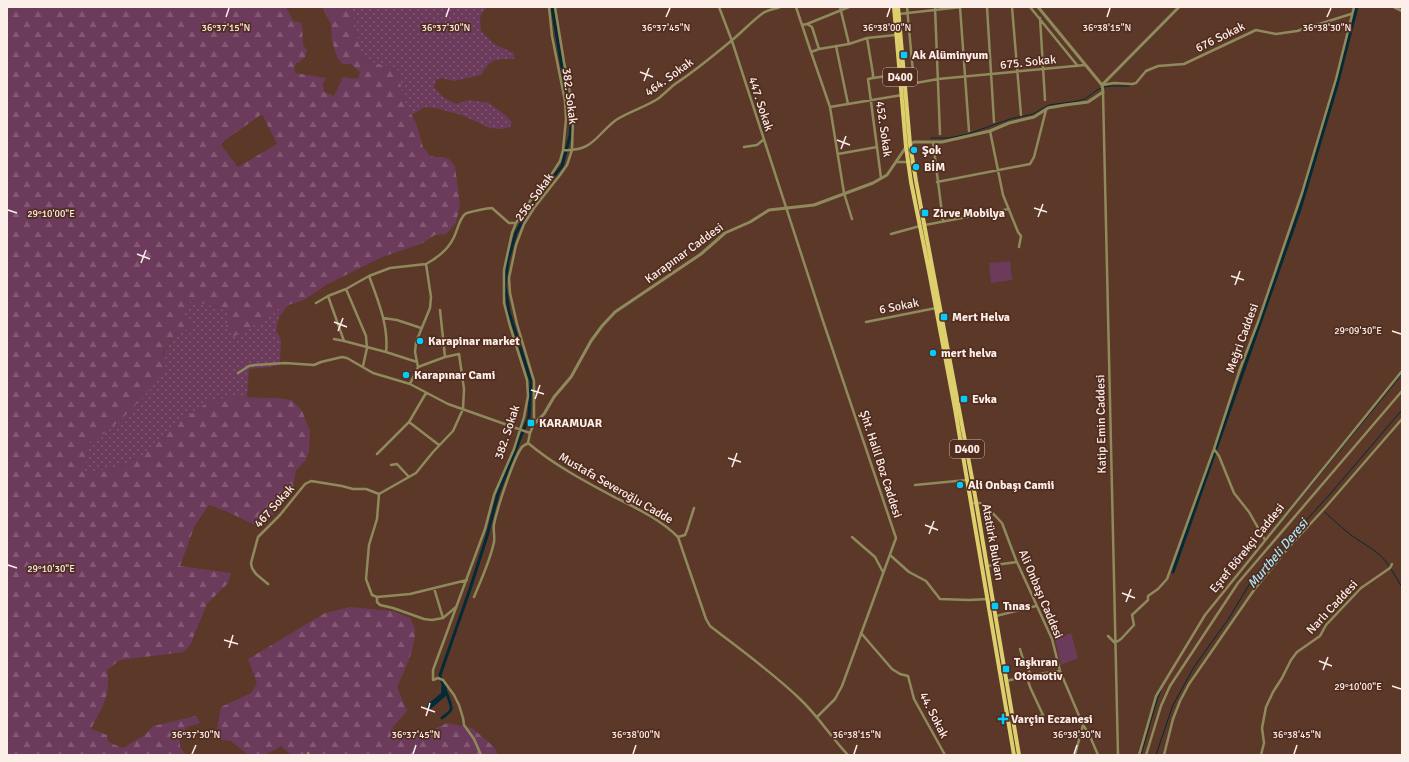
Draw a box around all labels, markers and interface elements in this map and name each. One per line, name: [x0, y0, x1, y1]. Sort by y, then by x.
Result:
street label: 676 Sokak: [1193, 19, 1247, 56]
text: 36°37'15"N: [202, 22, 250, 34]
text: 36°37'30"N: [422, 22, 470, 34]
text: 36°37'45"N: [642, 22, 690, 34]
text: 36°38'00"N: [863, 22, 911, 34]
text: 36°38'15"N: [1083, 22, 1131, 34]
text: 36°38'30"N: [1303, 22, 1351, 34]
place label: Ak Alüminyum: [912, 48, 989, 63]
marker: Ak Alüminyum: [899, 50, 909, 60]
street label: 675. Sokak: [999, 52, 1057, 73]
street label: 464. Sokak: [642, 55, 696, 100]
street label: 382. Sokak: [559, 67, 580, 125]
road number: D400: [883, 68, 917, 86]
street label: 447. Sokak: [745, 75, 776, 133]
street label: 452. Sokak: [872, 100, 895, 158]
place label: Şok: [922, 143, 942, 158]
marker: Şok: [909, 145, 919, 155]
place label: BİM: [924, 160, 945, 175]
marker: BİM: [911, 162, 921, 172]
street label: 256. Sokak: [512, 170, 557, 224]
place label: Zirve Mobilya: [933, 206, 1005, 221]
text: 29°10'00"E: [27, 208, 75, 220]
marker: Zirve Mobilya: [920, 208, 930, 218]
street label: Karapınar Caddesi: [642, 220, 726, 287]
street label: 6 Sokak: [878, 295, 920, 318]
street label: Meğri Caddesi: [1223, 301, 1262, 375]
place label: Mert Helva: [952, 310, 1010, 325]
marker: Mert Helva: [939, 312, 949, 322]
text: 29°09'30"E: [1334, 325, 1382, 337]
place label: Karapinar market: [428, 334, 520, 349]
marker: Karapinar market: [415, 336, 425, 346]
place label: mert helva: [941, 346, 997, 361]
marker: mert helva: [928, 348, 938, 358]
place label: Karapınar Cami: [414, 368, 495, 383]
marker: Karapınar Cami: [401, 370, 411, 380]
street label: Katip Emin Caddesi: [1093, 374, 1110, 474]
place label: Evka: [972, 392, 997, 407]
marker: Evka: [959, 394, 969, 404]
street label: 382. Sokak: [492, 403, 523, 461]
street label: Şht. Halil Boz Caddesi: [856, 409, 905, 520]
place label: KARAMUAR: [539, 416, 603, 431]
marker: KARAMUAR: [526, 418, 536, 428]
road number: D400: [950, 440, 984, 458]
street label: Mustafa Severoğlu Cadde: [556, 450, 676, 527]
place label: Ali Onbaşı Camii: [968, 478, 1054, 493]
marker: Ali Onbaşı Camii: [955, 480, 965, 490]
street label: 467 Sokak: [251, 482, 298, 531]
street label: Eşref Börekçi Caddesi: [1207, 501, 1288, 596]
street label: Atatürk Bulvarı: [978, 502, 1007, 582]
water label: Murtbeli Deresi: [1244, 514, 1312, 592]
street label: Ali Onbaşı Caddesi: [1015, 548, 1066, 641]
text: 29°10'30"E: [27, 563, 75, 575]
street label: Narlı Caddesi: [1304, 577, 1361, 637]
place label: Tınas: [1003, 599, 1031, 614]
marker: Tınas: [990, 601, 1000, 611]
place label: Taşkıran Otomotiv: [1014, 655, 1063, 684]
marker: Taşkıran Otomotiv: [1001, 664, 1011, 674]
text: 29°10'00"E: [1334, 681, 1382, 693]
street label: 44. Sokak: [916, 690, 952, 741]
place label: Varçin Eczanesi: [1011, 712, 1093, 727]
marker: Varçin Eczanesi: [998, 714, 1008, 724]
text: 36°37'30"N: [172, 729, 220, 741]
text: 36°37'45"N: [392, 729, 440, 741]
text: 36°38'00"N: [612, 729, 660, 741]
text: 36°38'15"N: [833, 729, 881, 741]
text: 36°38'30"N: [1053, 729, 1101, 741]
text: 36°38'45"N: [1273, 729, 1321, 741]

